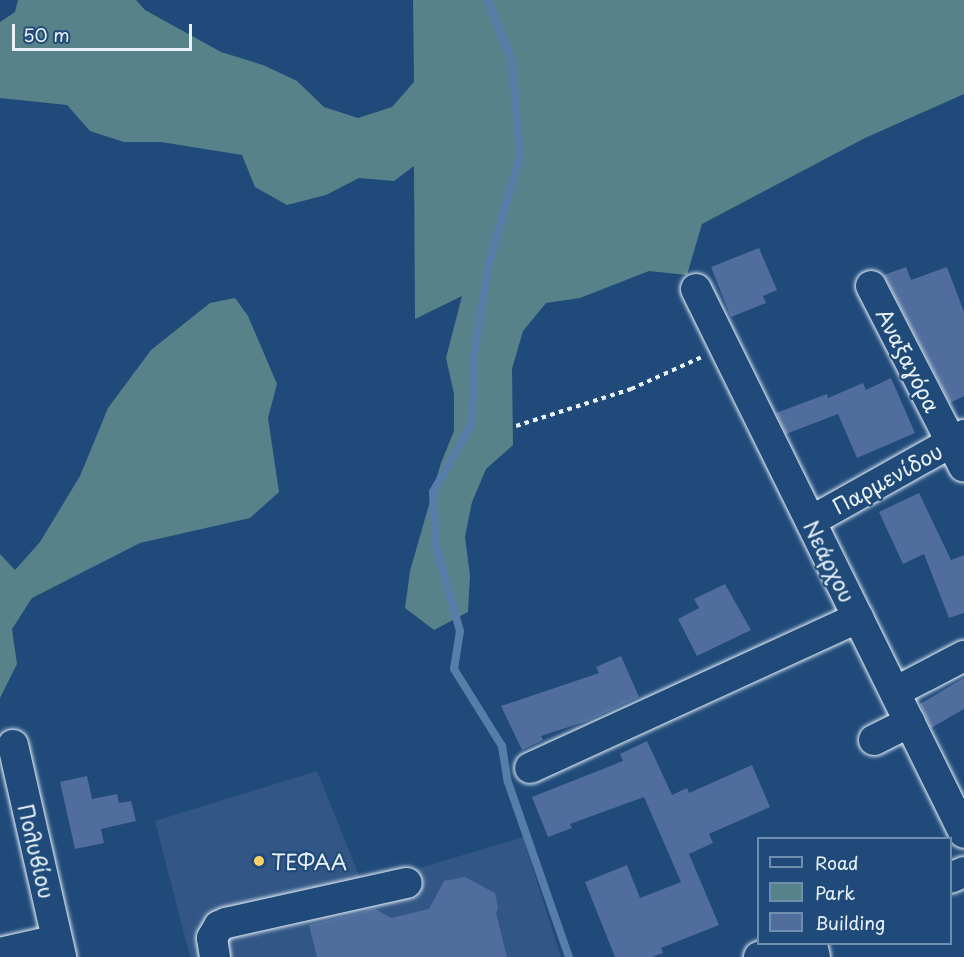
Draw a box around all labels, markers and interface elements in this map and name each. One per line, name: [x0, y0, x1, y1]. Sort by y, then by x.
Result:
scale bar: [15, 12, 195, 50]
text: 50 m: [23, 21, 70, 48]
street label: Αναξαγόρα: [872, 304, 946, 416]
street label: Παρμενίδου: [828, 437, 946, 519]
street label: Νεάρχου: [799, 516, 861, 606]
street label: Πολυβίου: [14, 801, 60, 901]
legend: [757, 837, 952, 945]
place label: ΤΕΦΑΑ: [271, 848, 347, 874]
text: Road: [815, 849, 859, 876]
marker: ΤΕΦΑΑ: [252, 854, 266, 868]
text: Park: [815, 879, 855, 906]
text: Building: [815, 909, 885, 936]

